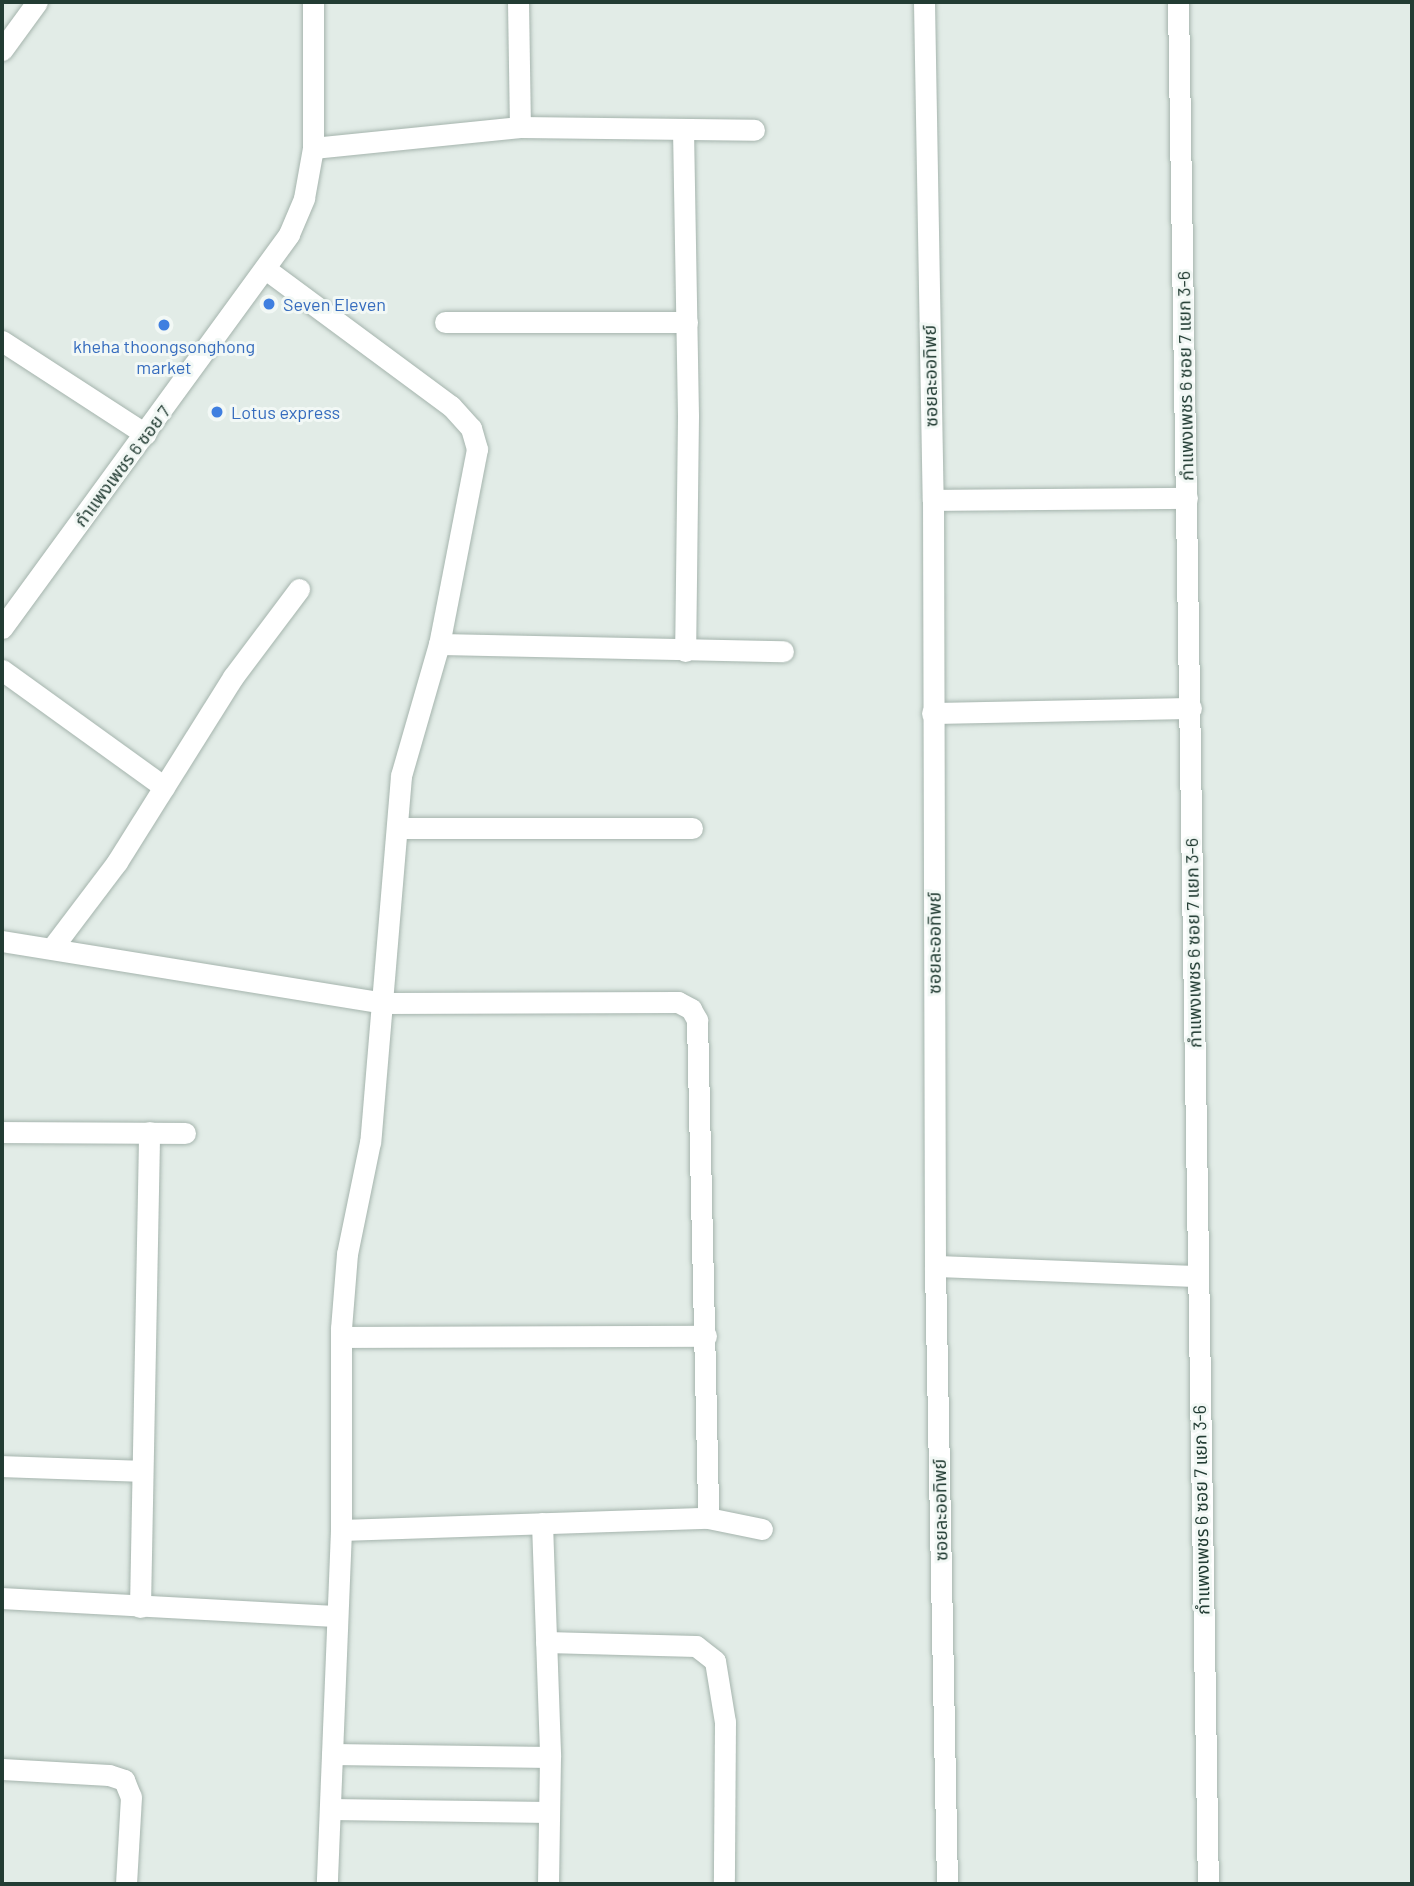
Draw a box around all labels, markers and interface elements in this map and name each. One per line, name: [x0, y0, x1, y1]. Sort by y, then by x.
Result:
street label: กำแพงเพชร 6 ซอย 7 แยก 3-6: [1172, 271, 1198, 481]
place label: Seven Eleven: [283, 293, 386, 315]
marker: Seven Eleven: [261, 296, 277, 312]
marker: kheha thoongsonghong market: [156, 317, 172, 333]
street label: ซอยละออทิพย์: [918, 325, 942, 427]
place label: kheha thoongsonghong market: [73, 336, 255, 378]
street label: กำแพงเพชร 6 ซอย 7: [69, 401, 175, 531]
place label: Lotus express: [231, 401, 340, 423]
marker: Lotus express: [209, 404, 225, 420]
street label: กำแพงเพชร 6 ซอย 7 แยก 3-6: [1180, 838, 1206, 1048]
street label: ซอยละออทิพย์: [923, 892, 945, 994]
street label: กำแพงเพชร 6 ซอย 7 แยก 3-6: [1188, 1405, 1214, 1615]
street label: ซอยละออทิพย์: [928, 1459, 952, 1561]

